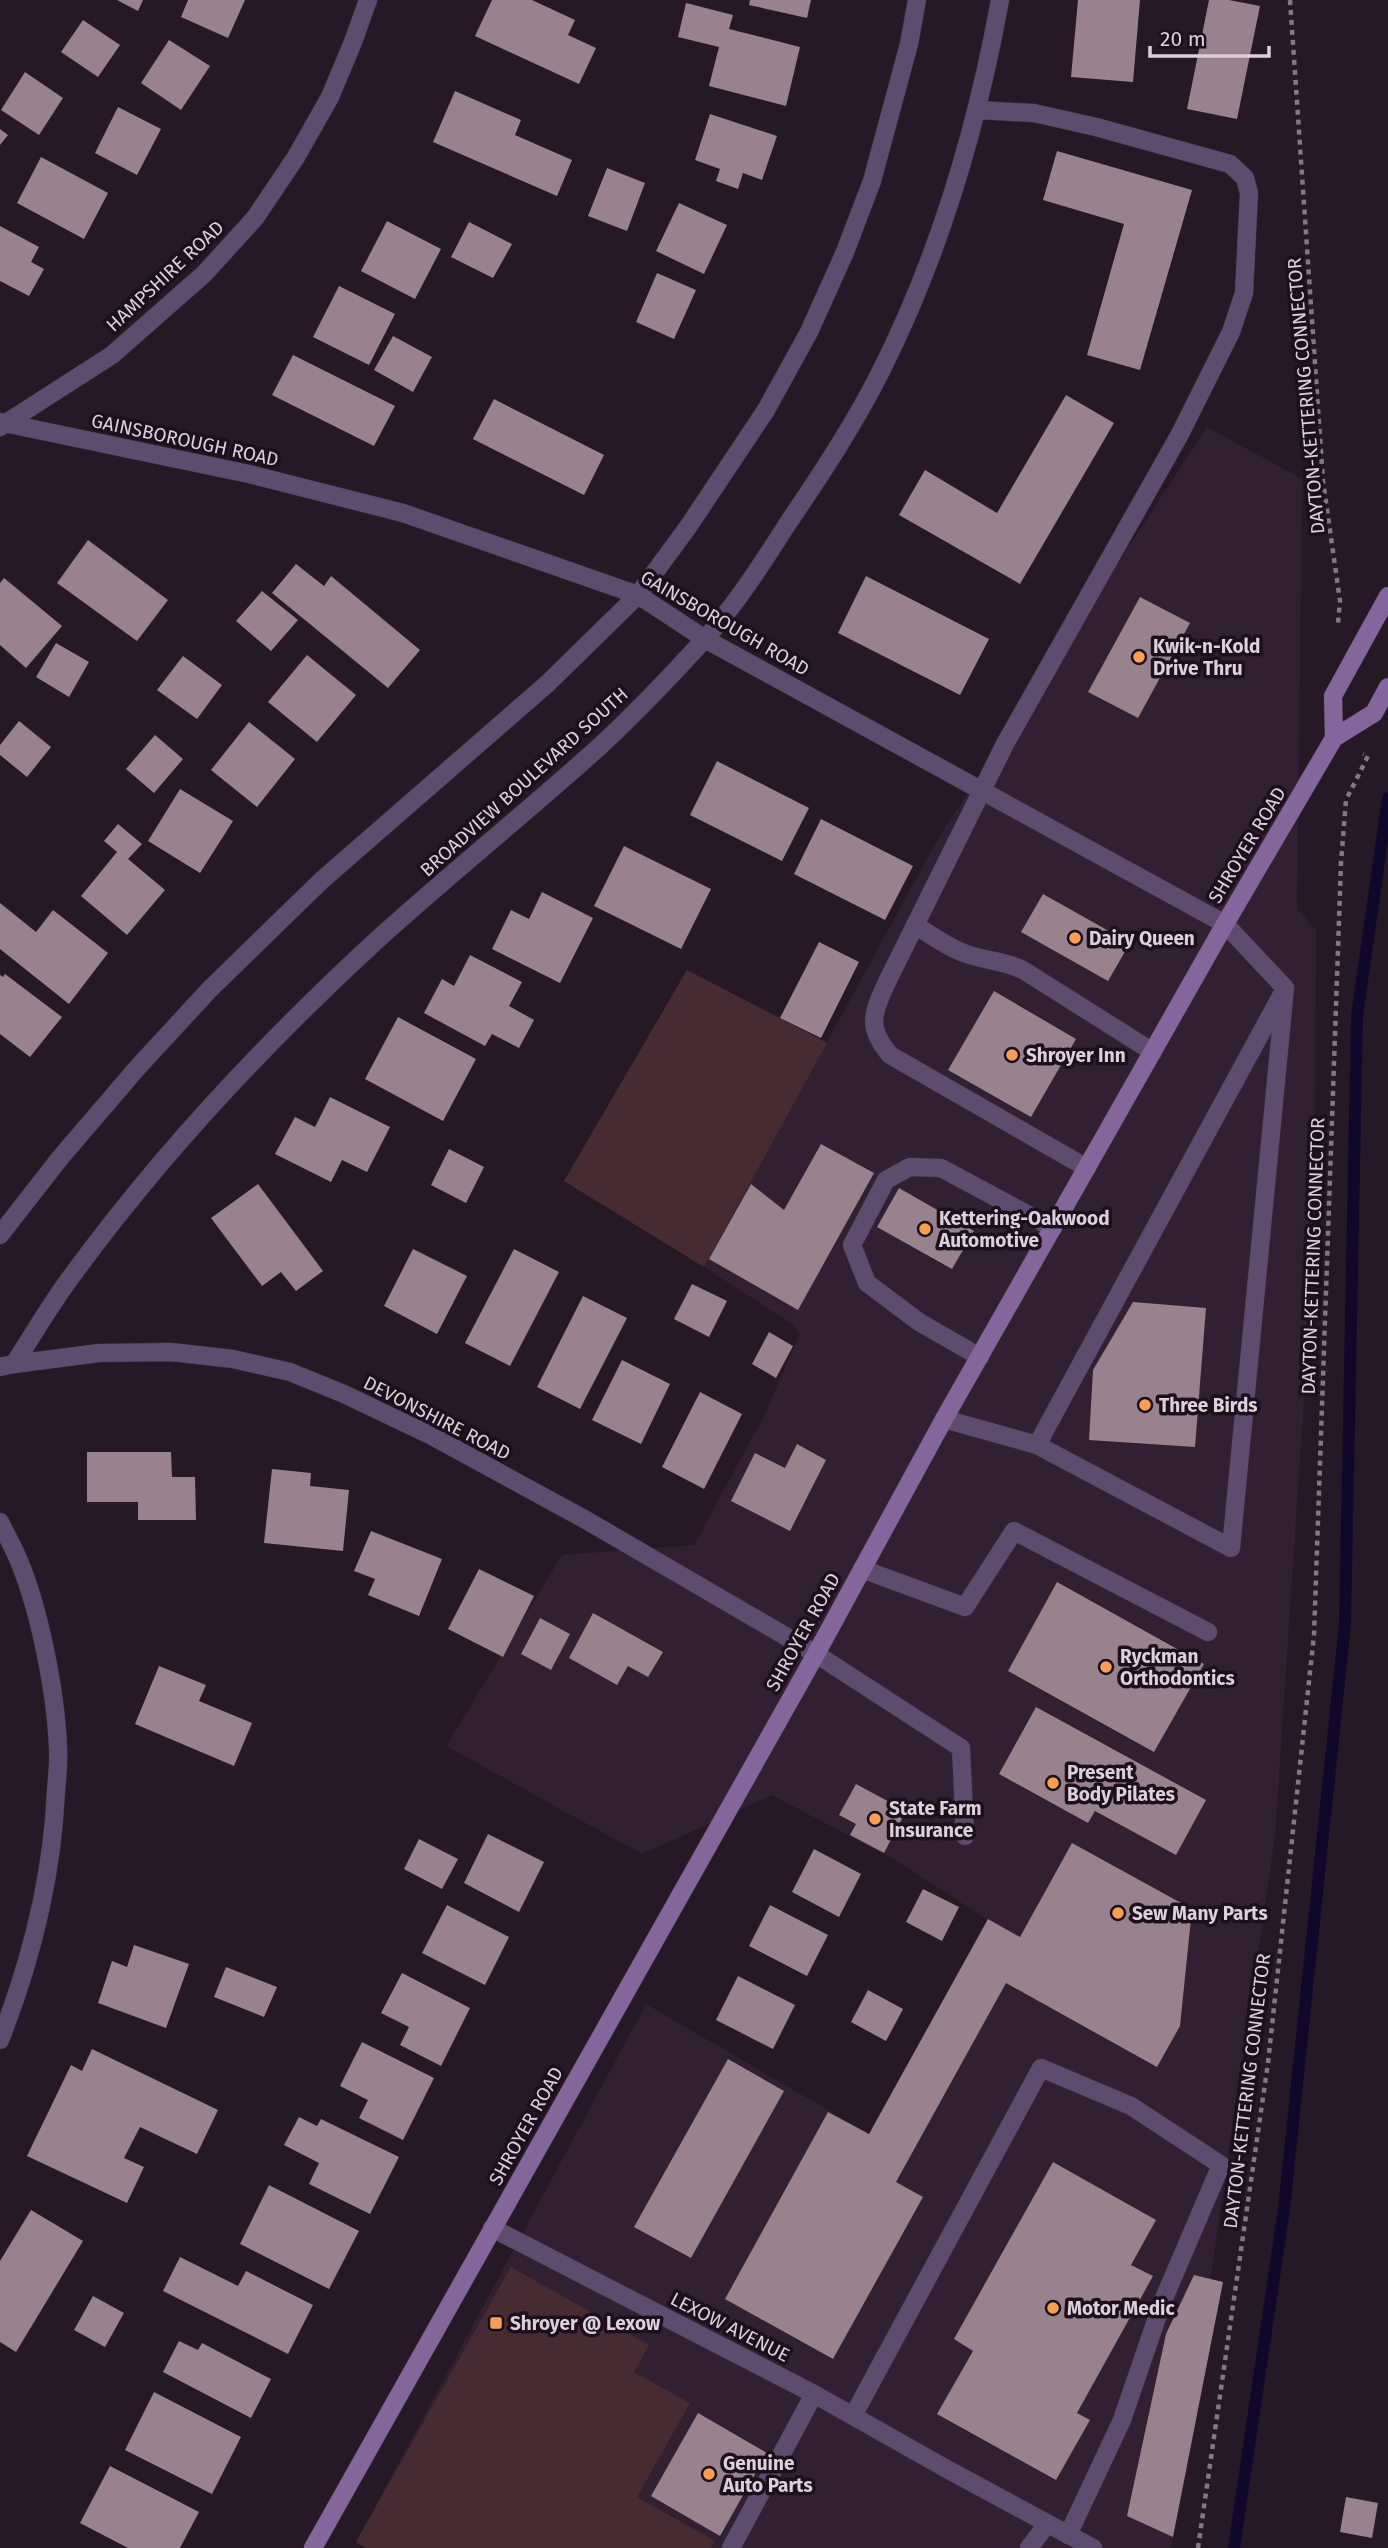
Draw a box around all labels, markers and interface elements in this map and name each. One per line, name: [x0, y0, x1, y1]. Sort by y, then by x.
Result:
scale bar: [1150, 14, 1269, 58]
text: 20 m: [1160, 26, 1206, 52]
street label: HAMPSHIRE ROAD: [101, 216, 229, 336]
street label: DAYTON-KETTERING CONNECTOR: [1282, 256, 1330, 535]
street label: GAINSBOROUGH ROAD: [89, 409, 281, 471]
street label: GAINSBOROUGH ROAD: [637, 565, 813, 681]
place label: Kwik-n-Kold Drive Thru: [1153, 635, 1260, 680]
marker: Kwik-n-Kold Drive Thru: [1131, 649, 1147, 665]
street label: BROADVIEW BOULEVARD SOUTH: [415, 683, 633, 881]
street label: SHROYER ROAD: [1203, 783, 1291, 907]
place label: Dairy Queen: [1089, 927, 1195, 950]
marker: Dairy Queen: [1067, 930, 1083, 946]
place label: Shroyer Inn: [1026, 1044, 1126, 1067]
marker: Shroyer Inn: [1004, 1047, 1020, 1063]
street label: DAYTON-KETTERING CONNECTOR: [1297, 1117, 1329, 1395]
place label: Kettering-Oakwood Automotive: [938, 1207, 1110, 1252]
marker: Kettering-Oakwood Automotive: [917, 1221, 933, 1237]
street label: DEVONSHIRE ROAD: [360, 1371, 514, 1465]
place label: Three Birds: [1159, 1394, 1257, 1417]
marker: Three Birds: [1137, 1397, 1153, 1413]
street label: SHROYER ROAD: [761, 1569, 845, 1695]
place label: Ryckman Orthodontics: [1120, 1645, 1235, 1690]
marker: Ryckman Orthodontics: [1098, 1659, 1114, 1675]
place label: Present Body Pilates: [1067, 1761, 1175, 1806]
marker: Present Body Pilates: [1045, 1775, 1061, 1791]
place label: State Farm Insurance: [889, 1797, 982, 1842]
marker: State Farm Insurance: [867, 1811, 883, 1827]
place label: Sew Many Parts: [1132, 1902, 1268, 1925]
marker: Sew Many Parts: [1110, 1905, 1126, 1921]
street label: DAYTON-KETTERING CONNECTOR: [1219, 1952, 1275, 2230]
street label: SHROYER ROAD: [484, 2063, 568, 2189]
street label: LEXOW AVENUE: [667, 2287, 793, 2367]
place label: Motor Medic: [1067, 2297, 1175, 2320]
marker: Motor Medic: [1045, 2300, 1061, 2316]
place label: Shroyer @ Lexow: [510, 2312, 661, 2335]
marker: Shroyer @ Lexow: [488, 2315, 504, 2331]
place label: Genuine Auto Parts: [722, 2452, 813, 2497]
marker: Genuine Auto Parts: [701, 2466, 717, 2482]

